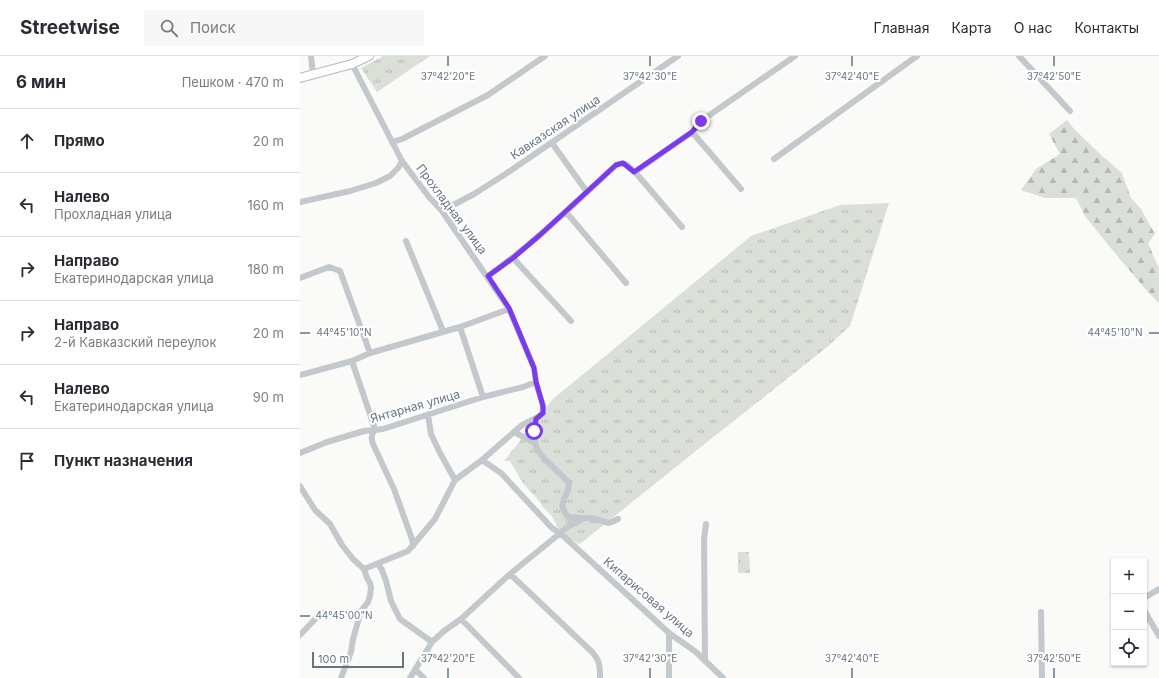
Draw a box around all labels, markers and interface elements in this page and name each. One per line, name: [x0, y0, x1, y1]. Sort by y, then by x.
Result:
search box: [144, 10, 424, 46]
text: Streetwise: [20, 16, 120, 39]
icon: search: [158, 17, 180, 39]
text: Поиск: [190, 18, 236, 37]
text: Главная: [874, 19, 929, 36]
text: Карта: [951, 19, 992, 36]
text: О нас: [1014, 19, 1052, 36]
text: Контакты: [1074, 19, 1139, 36]
text: 37°42'20"E: [421, 70, 475, 82]
text: 37°42'30"E: [623, 70, 677, 82]
text: 37°42'40"E: [825, 70, 879, 82]
text: 37°42'50"E: [1027, 70, 1081, 82]
text: 6 мин: [16, 72, 66, 92]
text: Пешком · 470 m: [182, 74, 284, 90]
street label: Кавказская улица: [507, 91, 603, 163]
route end: [692, 112, 710, 130]
icon: ahead: [16, 130, 38, 152]
text: Прямо: [54, 131, 105, 150]
text: 20 m: [253, 133, 284, 149]
street label: Прохладная улица: [413, 161, 491, 257]
text: Налево: [54, 187, 110, 206]
icon: left: [16, 194, 38, 216]
text: 160 m: [247, 197, 284, 213]
text: Прохладная улица: [54, 206, 172, 222]
text: Направо: [54, 251, 119, 270]
icon: right: [16, 258, 38, 280]
text: 180 m: [247, 261, 284, 277]
text: Екатеринодарская улица: [54, 270, 214, 286]
text: Направо: [54, 315, 119, 334]
icon: right: [16, 322, 38, 344]
text: 20 m: [253, 325, 284, 341]
text: 44°45'10"N: [317, 326, 371, 338]
text: 44°45'10"N: [1088, 326, 1142, 338]
text: 2-й Кавказский переулок: [54, 334, 216, 350]
text: Налево: [54, 379, 110, 398]
icon: left: [16, 386, 38, 408]
street label: Янтарная улица: [368, 386, 462, 426]
text: 90 m: [253, 389, 284, 405]
text: Екатеринодарская улица: [54, 398, 214, 414]
route start: [525, 422, 543, 440]
icon: arrive: [16, 450, 38, 472]
text: Пункт назначения: [54, 451, 193, 470]
street label: Кипарисовая улица: [601, 554, 697, 640]
map controls: [1111, 558, 1147, 666]
button: +: [1111, 558, 1147, 594]
button: −: [1111, 594, 1147, 630]
text: 44°45'00"N: [315, 609, 373, 621]
button: locate: [1111, 630, 1147, 666]
scale bar: [312, 650, 404, 669]
text: 100 m: [318, 652, 349, 666]
text: 37°42'20"E: [421, 652, 475, 664]
text: 37°42'30"E: [623, 652, 677, 664]
text: 37°42'40"E: [825, 652, 879, 664]
text: 37°42'50"E: [1027, 652, 1081, 664]

